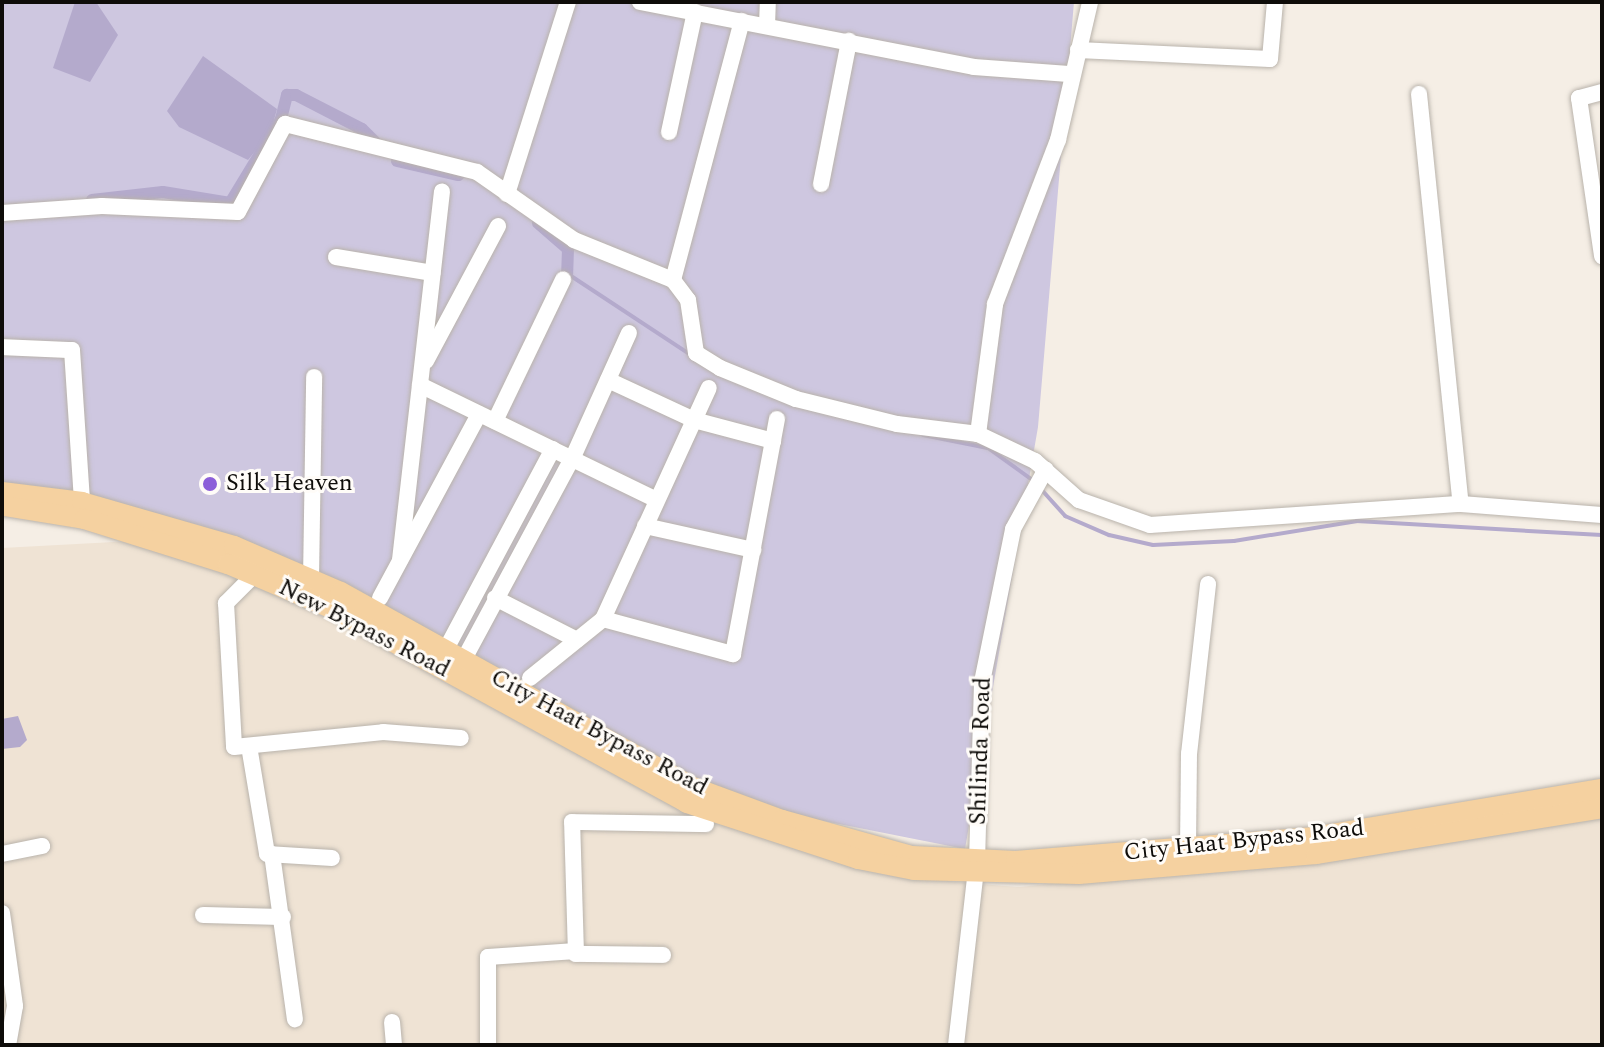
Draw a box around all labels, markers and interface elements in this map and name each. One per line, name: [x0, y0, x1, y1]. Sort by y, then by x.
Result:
place label: Silk Heaven: [226, 470, 353, 498]
marker: Silk Heaven: [201, 475, 219, 493]
street label: New Bypass Road: [274, 573, 454, 685]
street label: City Haat Bypass Road: [486, 664, 712, 802]
street label: Shilinda Road: [964, 677, 998, 825]
street label: City Haat Bypass Road: [1122, 814, 1366, 868]

